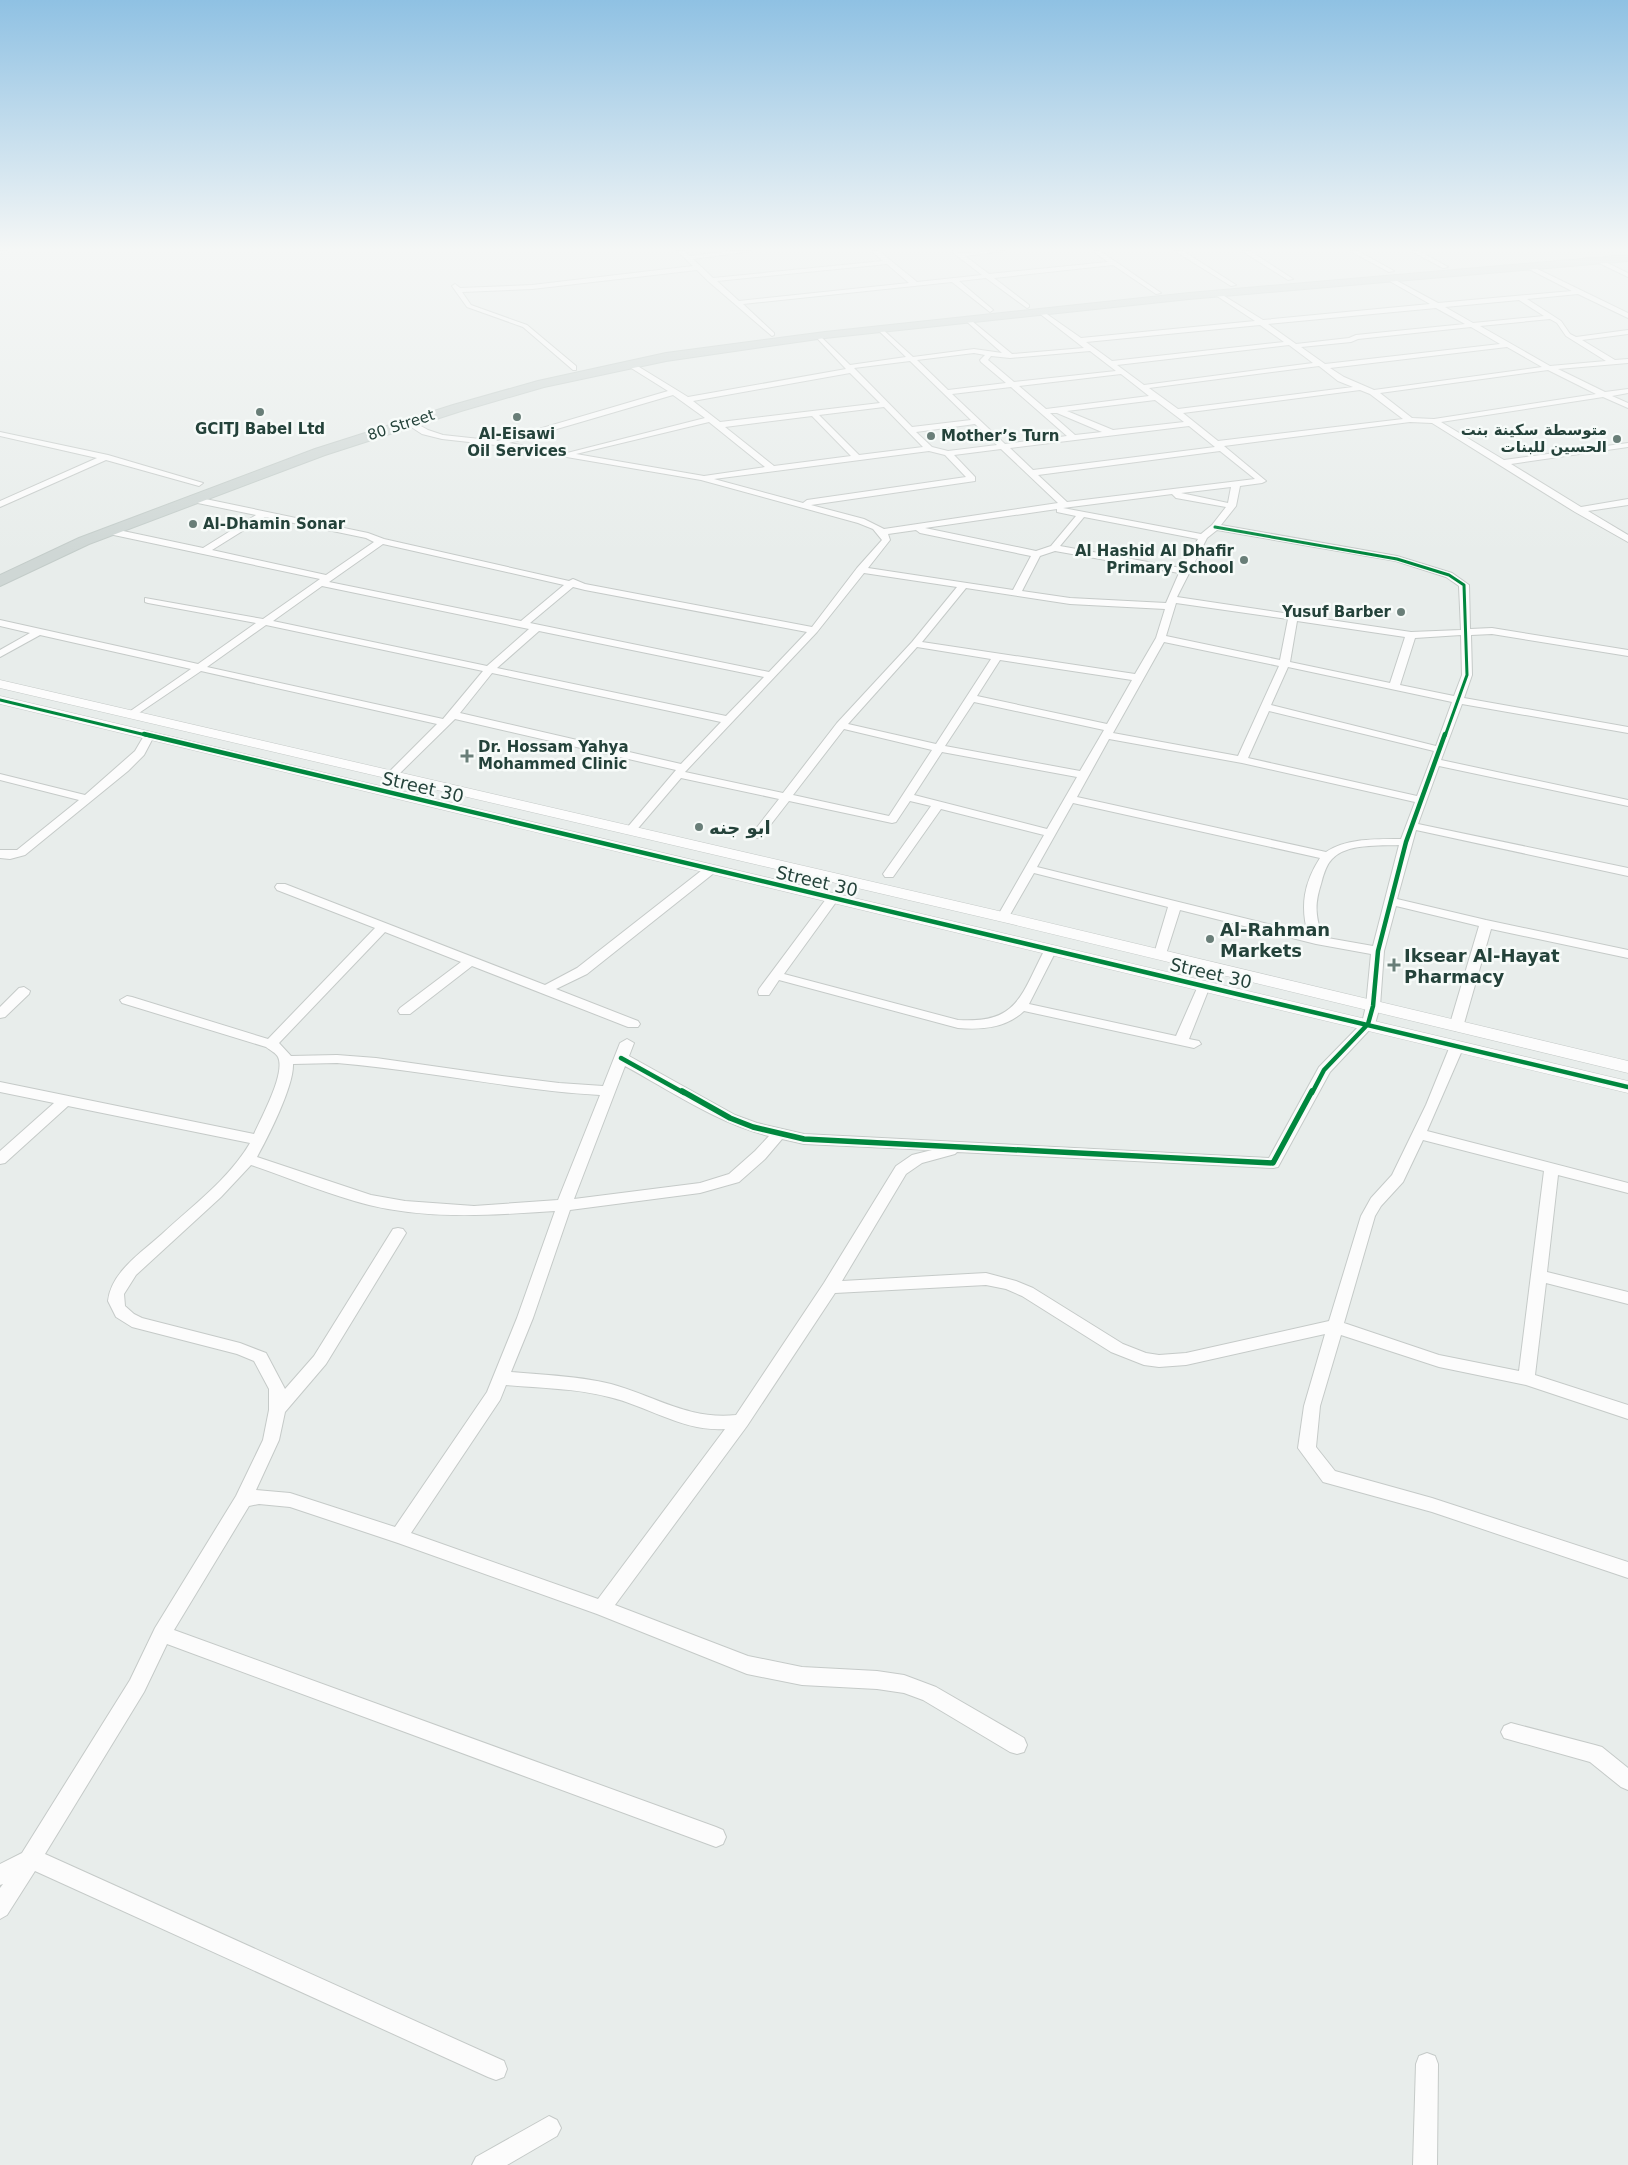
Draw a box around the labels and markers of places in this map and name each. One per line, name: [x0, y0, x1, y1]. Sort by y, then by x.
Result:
marker: GCITJ Babel Ltd: [254, 406, 266, 418]
marker: Al-Eisawi Oil Services: [511, 411, 523, 423]
place label: GCITJ Babel Ltd: [195, 420, 325, 438]
place label: متوسطة سكينة بنت الحسين للبنات: [1461, 421, 1607, 456]
place label: Al-Eisawi Oil Services: [467, 425, 567, 460]
place label: Mother’s Turn: [941, 427, 1059, 445]
marker: Mother’s Turn: [925, 430, 937, 442]
marker: متوسطة سكينة بنت الحسين للبنات: [1611, 433, 1623, 445]
place label: Al-Dhamin Sonar: [203, 515, 346, 533]
marker: Al-Dhamin Sonar: [187, 518, 199, 530]
place label: Al Hashid Al Dhafir Primary School: [1075, 542, 1235, 577]
marker: Al Hashid Al Dhafir Primary School: [1238, 554, 1250, 566]
place label: Yusuf Barber: [1281, 603, 1392, 621]
marker: Yusuf Barber: [1395, 606, 1407, 618]
place label: Dr. Hossam Yahya Mohammed Clinic: [478, 738, 629, 773]
marker: Dr. Hossam Yahya Mohammed Clinic: [460, 749, 474, 763]
place label: ابو جنه: [709, 817, 771, 839]
marker: ابو جنه: [693, 821, 705, 833]
place label: Al-Rahman Markets: [1220, 919, 1330, 961]
marker: Al-Rahman Markets: [1204, 933, 1216, 945]
place label: Iksear Al-Hayat Pharmacy: [1404, 945, 1560, 987]
marker: Iksear Al-Hayat Pharmacy: [1388, 959, 1400, 971]

